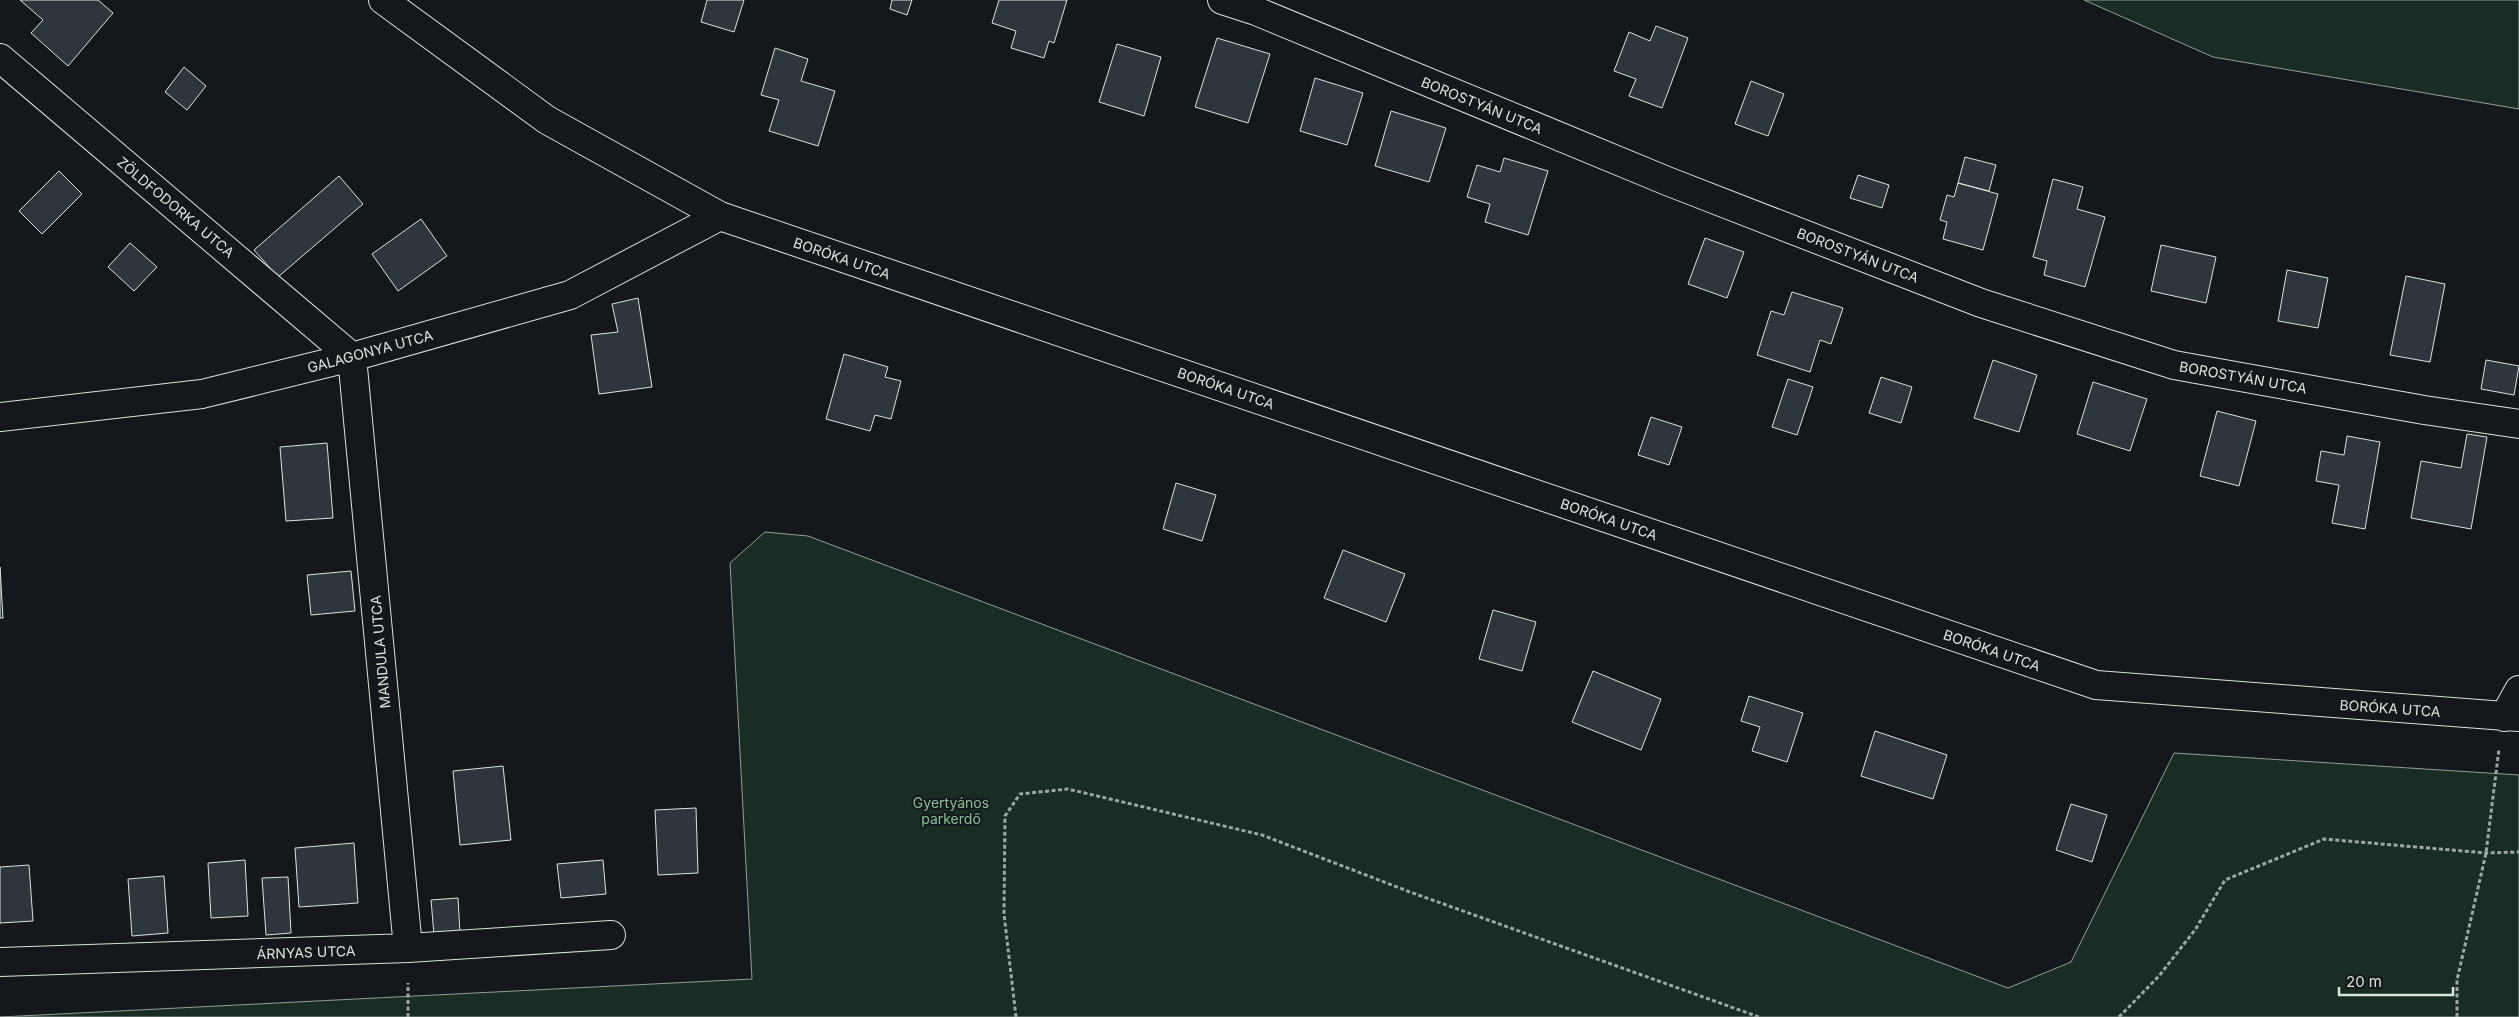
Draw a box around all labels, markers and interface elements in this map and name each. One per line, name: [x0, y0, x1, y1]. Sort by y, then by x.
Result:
street label: BOROSTYÁN UTCA: [1419, 73, 1545, 137]
street label: ZÖLDFODORKA UTCA: [114, 153, 238, 261]
street label: BOROSTYÁN UTCA: [1795, 224, 1922, 286]
street label: BORÓKA UTCA: [791, 233, 893, 283]
street label: GALAGONYA UTCA: [305, 326, 435, 376]
street label: BOROSTYÁN UTCA: [2178, 357, 2308, 397]
street label: BORÓKA UTCA: [1175, 363, 1277, 413]
street label: BORÓKA UTCA: [1558, 494, 1660, 544]
street label: MANDULA UTCA: [367, 594, 393, 709]
street label: BORÓKA UTCA: [1941, 625, 2043, 675]
street label: BORÓKA UTCA: [2339, 696, 2441, 720]
park label: Gyertyános parkerdő: [913, 794, 989, 827]
street label: ÁRNYAS UTCA: [256, 942, 356, 962]
scale bar: [2339, 964, 2453, 996]
text: 20 m: [2346, 972, 2382, 991]

